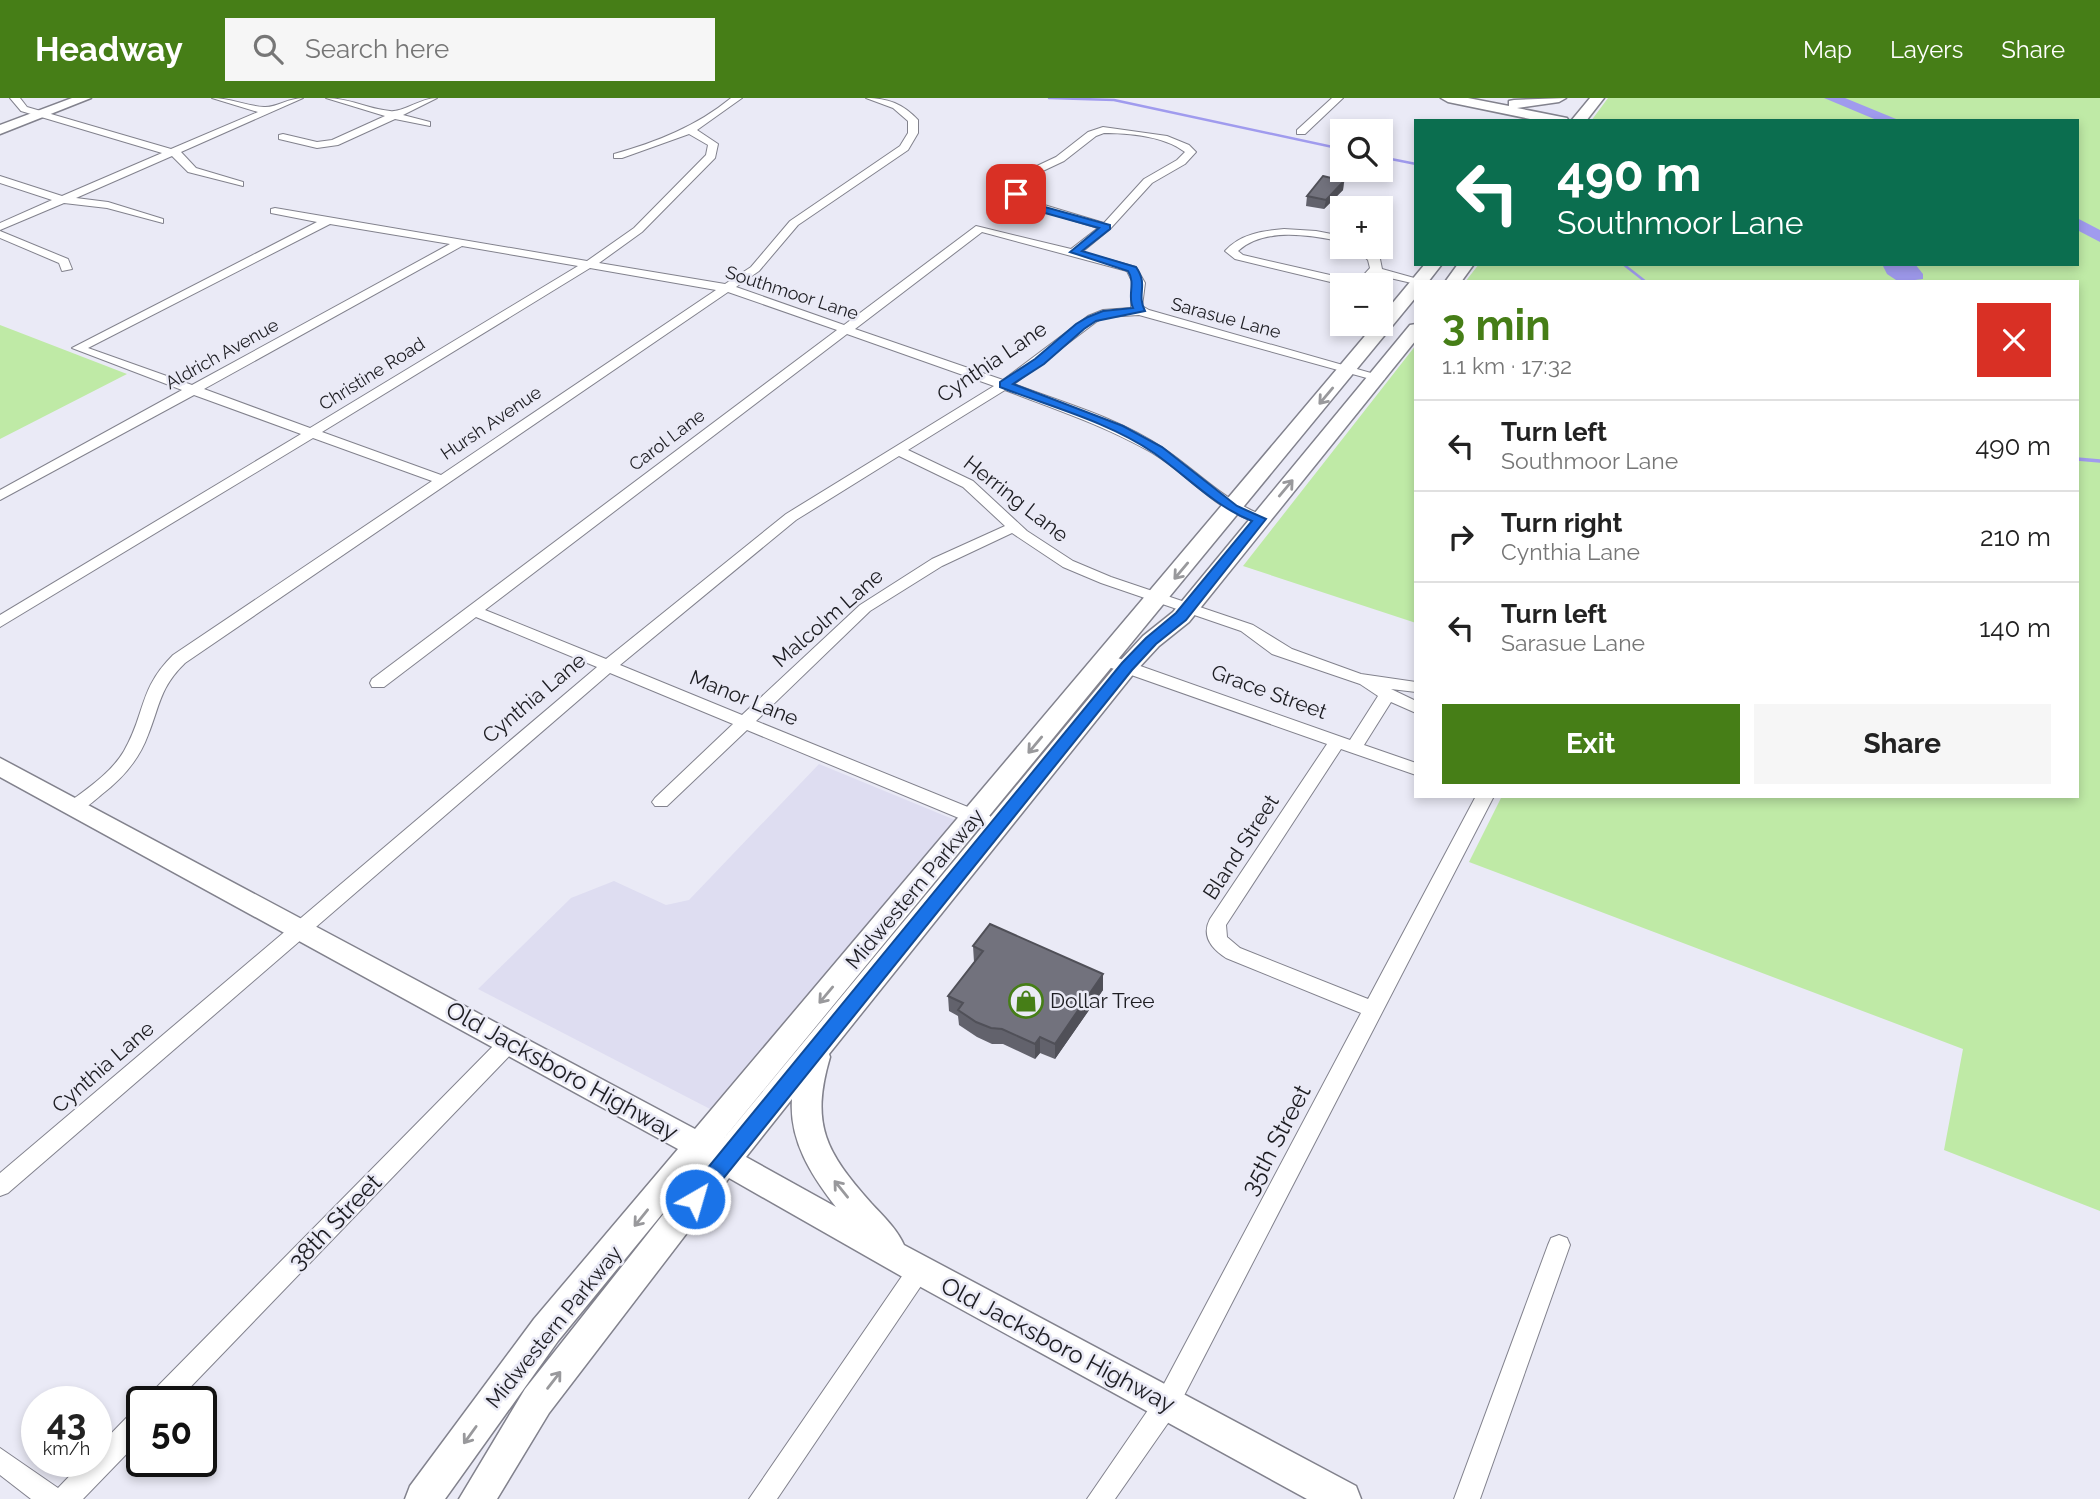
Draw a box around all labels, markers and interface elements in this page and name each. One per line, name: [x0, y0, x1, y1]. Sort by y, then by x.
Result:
search box: [225, 18, 715, 81]
text: Headway: [35, 30, 183, 69]
icon: search: [249, 30, 287, 68]
text: Search here: [305, 34, 449, 64]
text: Map: [1803, 35, 1852, 64]
text: Layers: [1890, 35, 1963, 64]
text: Share: [2001, 35, 2065, 64]
map controls: [1330, 119, 1393, 336]
button: search: [1330, 119, 1393, 182]
text: 490 m: [1557, 145, 1701, 202]
icon: left: [1442, 147, 1533, 238]
pin: [986, 164, 1046, 224]
icon: arrive: [997, 175, 1035, 213]
button: +: [1330, 196, 1393, 259]
text: Southmoor Lane: [1557, 204, 1804, 241]
street label: Southmoor Lane: [723, 261, 862, 324]
button: −: [1330, 273, 1393, 336]
street label: Sarasue Lane: [1169, 293, 1284, 342]
text: 3 min: [1442, 301, 1551, 350]
button: close: [1977, 303, 2051, 377]
street label: Aldrich Avenue: [162, 314, 282, 393]
street label: Cynthia Lane: [932, 316, 1051, 407]
street label: Christine Road: [315, 333, 428, 414]
text: 1.1 km · 17:32: [1442, 352, 1572, 379]
street label: Hursh Avenue: [436, 381, 545, 464]
one-way arrow: [1318, 386, 1334, 404]
street label: Carol Lane: [625, 404, 709, 475]
text: Turn left: [1501, 417, 1607, 447]
icon: left: [1442, 427, 1480, 465]
text: 490 m: [1975, 431, 2051, 461]
text: Southmoor Lane: [1501, 447, 1678, 474]
street label: Herring Lane: [959, 450, 1074, 547]
one-way arrow: [1278, 479, 1294, 497]
text: Turn right: [1501, 508, 1622, 538]
icon: right: [1442, 518, 1480, 556]
text: 210 m: [1980, 522, 2051, 552]
text: Cynthia Lane: [1501, 538, 1640, 565]
one-way arrow: [1173, 562, 1189, 580]
street label: Malcolm Lane: [767, 563, 888, 672]
text: Turn left: [1501, 599, 1607, 629]
icon: left: [1442, 609, 1480, 647]
text: 140 m: [1979, 613, 2051, 643]
text: Sarasue Lane: [1501, 629, 1645, 656]
street label: Cynthia Lane: [477, 647, 590, 748]
street label: Grace Street: [1208, 659, 1330, 724]
street label: Manor Lane: [686, 664, 802, 731]
button: Exit: [1442, 704, 1740, 784]
button: Share: [1754, 704, 2051, 784]
one-way arrow: [1027, 736, 1043, 754]
street label: Bland Street: [1197, 790, 1284, 904]
street label: Midwestern Parkway: [840, 803, 989, 974]
shop icon: Dollar Tree: [1007, 982, 1045, 1020]
one-way arrow: [818, 986, 834, 1004]
place label: Dollar Tree: [1050, 988, 1155, 1013]
street label: Old Jacksboro Highway: [441, 995, 683, 1146]
street label: Cynthia Lane: [47, 1016, 159, 1118]
street label: 35th Street: [1234, 1080, 1317, 1200]
position arrow: [658, 1162, 732, 1236]
street label: 38th Street: [282, 1168, 387, 1276]
one-way arrow: [833, 1181, 848, 1199]
one-way arrow: [633, 1209, 649, 1227]
street label: Midwestern Parkway: [480, 1241, 627, 1413]
street label: Old Jacksboro Highway: [936, 1271, 1180, 1419]
one-way arrow: [546, 1371, 561, 1390]
speed limit sign: 50: [126, 1386, 217, 1477]
text: 43: [47, 1402, 86, 1443]
one-way arrow: [462, 1425, 477, 1444]
text: km/h: [43, 1438, 90, 1459]

